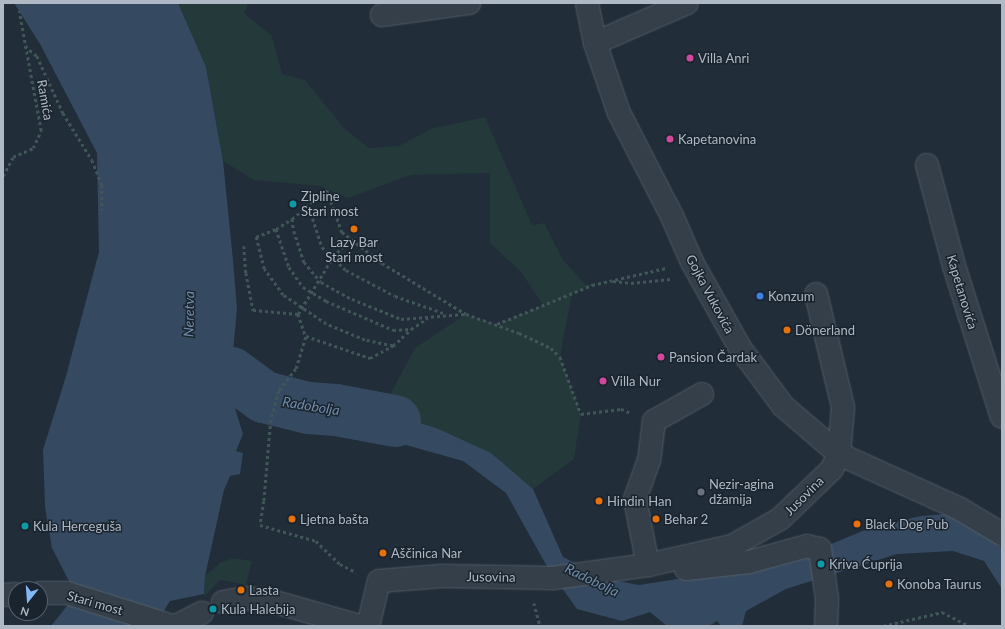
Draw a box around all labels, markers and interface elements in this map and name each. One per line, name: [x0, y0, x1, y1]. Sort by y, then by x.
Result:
place label: Villa Anri: [698, 50, 750, 66]
marker: Villa Anri: [685, 53, 695, 63]
street label: Ramića: [34, 78, 56, 122]
place label: Kapetanovina: [678, 131, 756, 147]
marker: Kapetanovina: [665, 134, 675, 144]
place label: Zipline Stari most: [301, 189, 358, 220]
marker: Zipline Stari most: [288, 199, 298, 209]
marker: Lazy Bar Stari most: [349, 224, 359, 234]
place label: Lazy Bar Stari most: [325, 235, 383, 266]
street label: Gojka Vukovića: [683, 252, 737, 336]
street label: Kapetanovića: [943, 253, 981, 331]
place label: Konzum: [768, 288, 815, 304]
water label: Neretva: [180, 291, 198, 337]
marker: Konzum: [755, 291, 765, 301]
place label: Dönerland: [795, 322, 855, 338]
marker: Dönerland: [782, 325, 792, 335]
place label: Pansion Čardak: [669, 349, 757, 365]
marker: Pansion Čardak: [656, 352, 666, 362]
place label: Villa Nur: [611, 373, 661, 389]
marker: Villa Nur: [598, 376, 608, 386]
water label: Radobolja: [281, 393, 341, 419]
street label: Jusovina: [781, 473, 827, 519]
place label: Nezir-agina džamija: [709, 477, 774, 508]
marker: Nezir-agina džamija: [696, 487, 706, 497]
place label: Hindin Han: [607, 493, 672, 509]
marker: Hindin Han: [594, 496, 604, 506]
place label: Ljetna bašta: [300, 511, 369, 527]
place label: Behar 2: [664, 511, 708, 527]
marker: Ljetna bašta: [287, 514, 297, 524]
marker: Behar 2: [651, 514, 661, 524]
place label: Black Dog Pub: [865, 516, 948, 532]
place label: Kula Herceguša: [33, 518, 121, 534]
marker: Black Dog Pub: [852, 519, 862, 529]
marker: Kula Herceguša: [20, 521, 30, 531]
place label: Aščinica Nar: [391, 545, 462, 561]
marker: Aščinica Nar: [378, 548, 388, 558]
place label: Kriva Ćuprija: [829, 556, 902, 572]
marker: Kriva Ćuprija: [816, 559, 826, 569]
water label: Radobolja: [562, 560, 622, 600]
street label: Jusovina: [466, 569, 516, 585]
place label: Konoba Taurus: [897, 576, 982, 592]
marker: Konoba Taurus: [884, 579, 894, 589]
north arrow: [8, 581, 48, 621]
place label: Lasta: [249, 582, 279, 598]
marker: Lasta: [236, 585, 246, 595]
street label: Stari most: [65, 588, 125, 618]
place label: Kula Halebija: [221, 601, 295, 617]
marker: Kula Halebija: [208, 604, 218, 614]
text: N: [19, 605, 31, 619]

